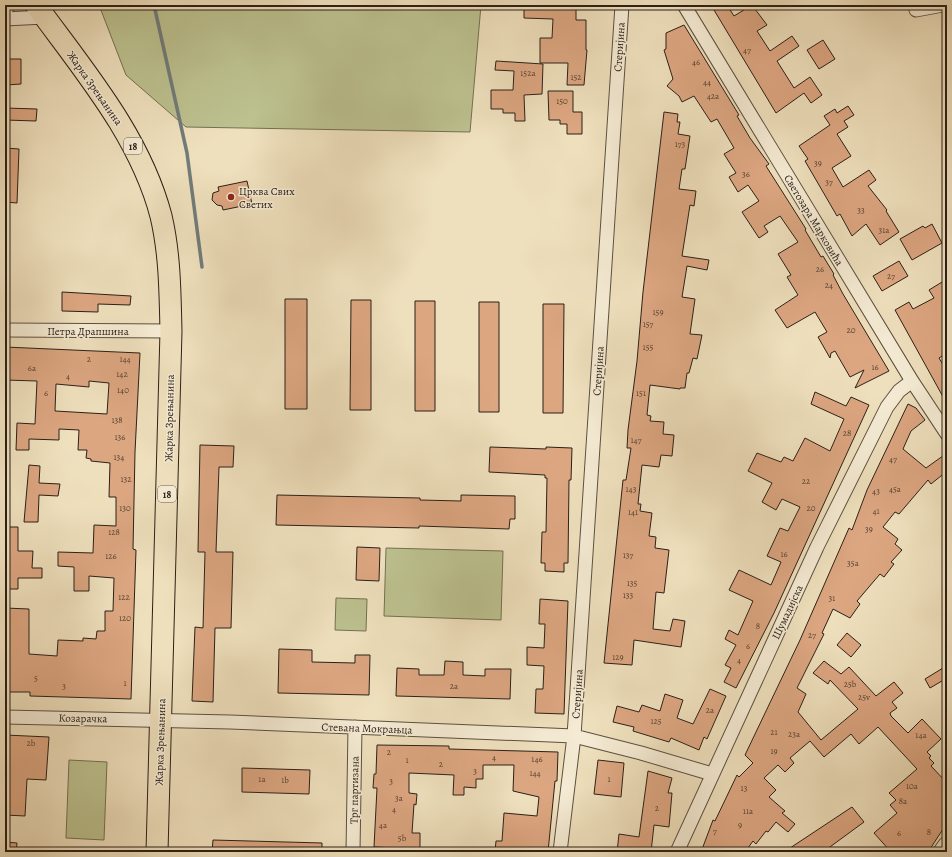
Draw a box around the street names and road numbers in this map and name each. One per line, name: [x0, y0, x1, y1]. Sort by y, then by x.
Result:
street label: Стеријина: [610, 21, 629, 72]
street label: Жарка Зрењанина: [63, 48, 126, 129]
road number: 18: [124, 138, 142, 154]
street label: Светозара Марковића: [780, 172, 847, 269]
street label: Петра Драпшина: [47, 324, 130, 339]
street label: Стеријина: [589, 345, 608, 396]
street label: Жарка Зрењанина: [161, 373, 178, 462]
road number: 18: [158, 486, 176, 502]
street label: Шумадијска: [768, 582, 807, 642]
street label: Стеријина: [568, 668, 587, 719]
street label: Жарка Зрењанина: [151, 697, 170, 786]
street label: Козарачка: [58, 711, 108, 726]
street label: Стевана Мокрањца: [321, 719, 414, 738]
street label: Трг партизана: [346, 755, 363, 824]

